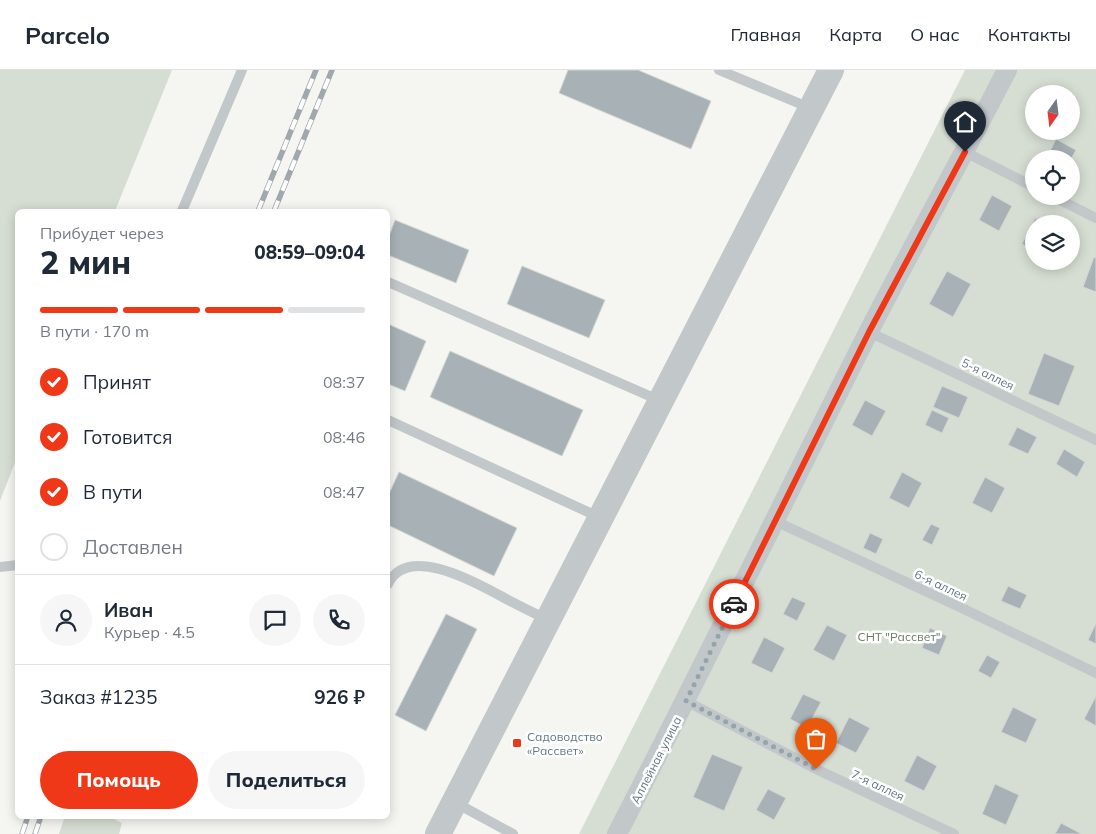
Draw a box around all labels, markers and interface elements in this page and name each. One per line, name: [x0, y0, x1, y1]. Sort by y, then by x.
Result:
text: Parcelo: [25, 20, 110, 50]
text: Главная: [731, 23, 801, 46]
text: Карта: [829, 23, 882, 46]
text: О нас: [910, 23, 960, 46]
text: Контакты: [988, 23, 1071, 46]
north arrow: [1025, 85, 1080, 140]
map controls: [1025, 85, 1080, 270]
pin: [944, 101, 986, 152]
icon: home: [951, 108, 979, 136]
button: locate: [1025, 150, 1080, 205]
button: layers: [1025, 215, 1080, 270]
text: Прибудет через: [40, 223, 164, 243]
text: 08:59–09:04: [254, 240, 365, 264]
text: 2 мин: [40, 242, 131, 282]
text: В пути · 170 m: [40, 321, 149, 341]
street label: 5-я аллея: [959, 355, 1017, 393]
icon: check: [40, 368, 68, 396]
text: Принят: [83, 370, 151, 394]
text: 08:37: [323, 372, 365, 392]
icon: check: [40, 423, 68, 451]
text: Готовится: [83, 425, 173, 449]
text: 08:46: [323, 427, 365, 447]
icon: check: [40, 478, 68, 506]
text: В пути: [83, 480, 142, 504]
text: 08:47: [323, 482, 365, 502]
text: Доставлен: [83, 535, 183, 559]
street label: 6-я аллея: [912, 566, 970, 604]
courier: [709, 579, 759, 629]
icon: car: [720, 590, 748, 618]
button: person: [40, 594, 92, 646]
button: chat: [249, 594, 301, 646]
button: phone: [313, 594, 365, 646]
text: Иван: [104, 598, 153, 622]
text: Курьер · 4.5: [104, 622, 195, 642]
park label: СНТ "Рассвет": [857, 629, 941, 644]
text: Заказ #1235: [40, 685, 157, 709]
text: 926 ₽: [314, 685, 365, 709]
street label: Аллейная улица: [628, 714, 684, 806]
pin: [795, 718, 837, 769]
icon: bag: [802, 725, 830, 753]
place label: Садоводство «Рассвет»: [527, 729, 603, 758]
marker: Садоводство «Рассвет»: [511, 737, 523, 749]
button: Помощь: [40, 751, 198, 809]
button: Поделиться: [208, 751, 365, 809]
street label: 7-я аллея: [849, 766, 907, 804]

